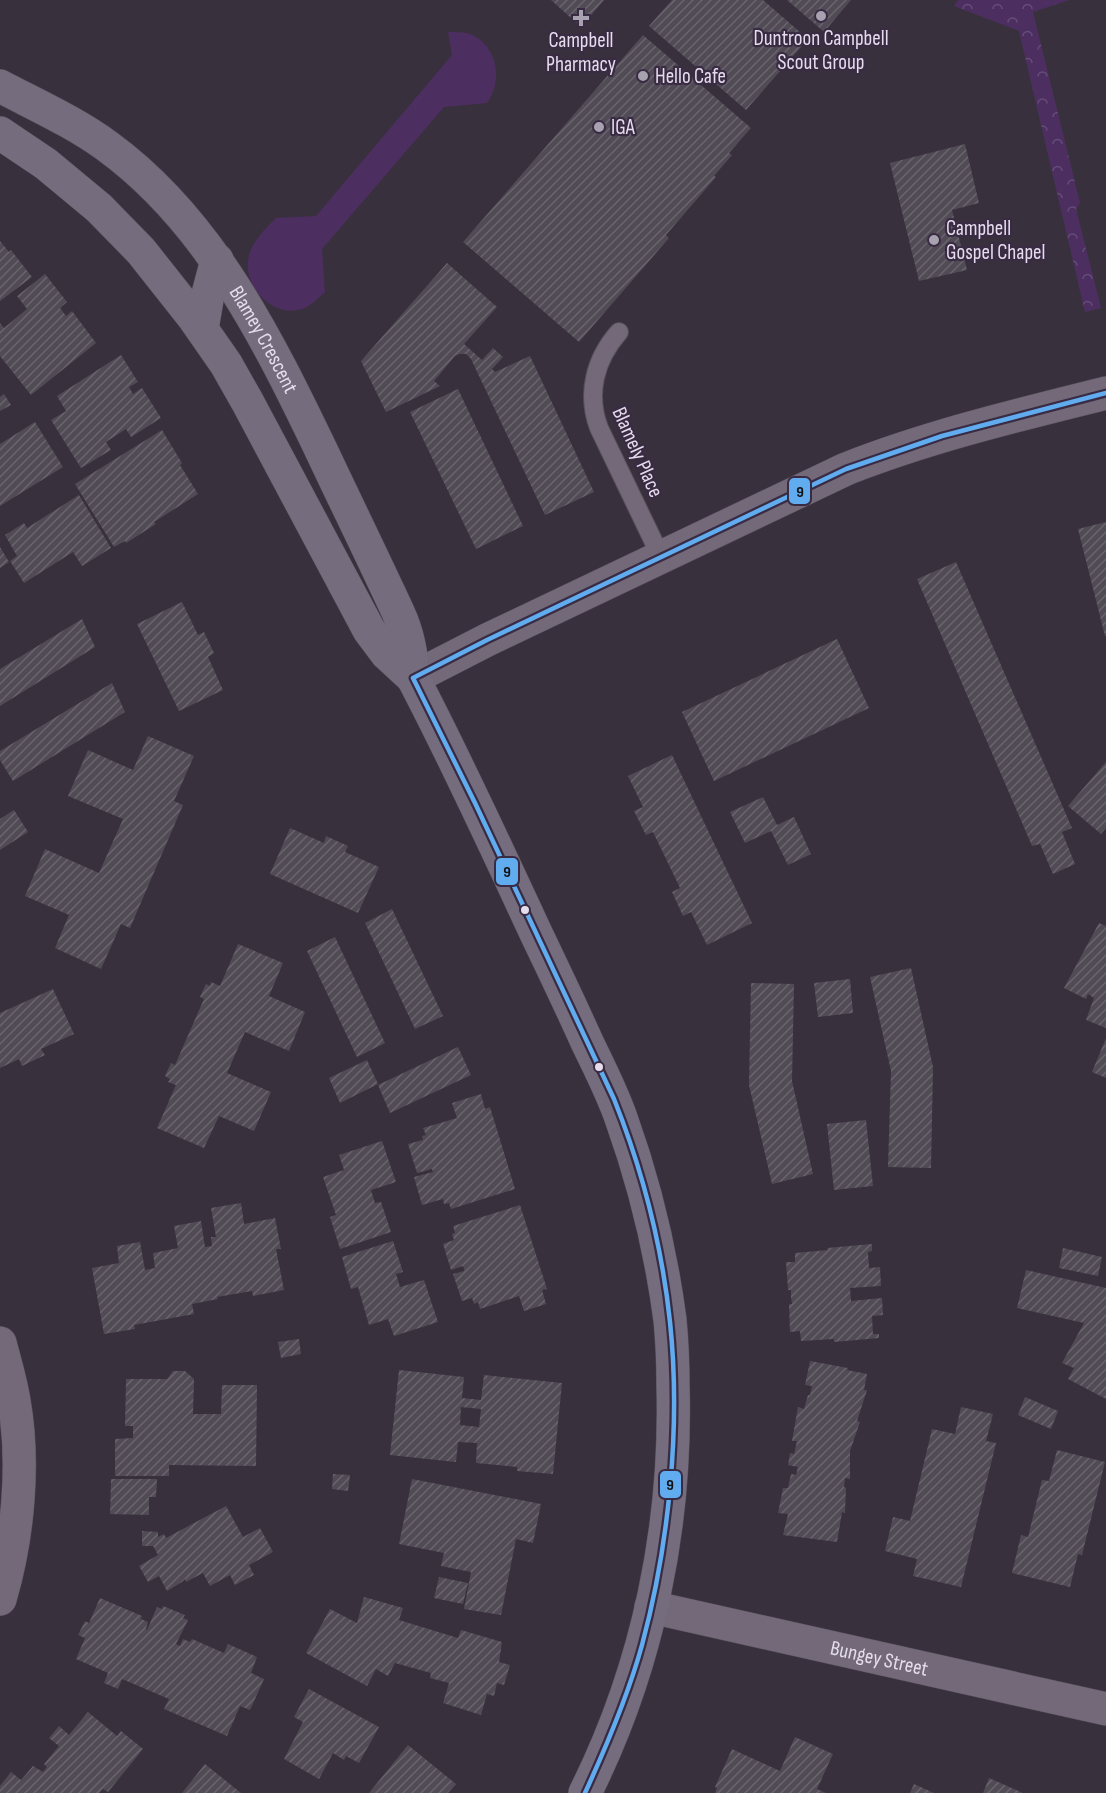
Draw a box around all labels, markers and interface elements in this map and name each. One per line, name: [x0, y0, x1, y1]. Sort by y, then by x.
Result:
marker: Duntroon Campbell Scout Group: [814, 9, 828, 23]
marker: Campbell Pharmacy: [574, 11, 588, 25]
place label: Duntroon Campbell Scout Group: [753, 26, 889, 75]
place label: Campbell Pharmacy: [546, 28, 616, 77]
place label: Hello Cafe: [655, 64, 726, 89]
marker: Hello Cafe: [636, 69, 650, 83]
place label: IGA: [611, 115, 636, 140]
marker: IGA: [592, 120, 606, 134]
place label: Campbell Gospel Chapel: [946, 216, 1045, 265]
marker: Campbell Gospel Chapel: [927, 233, 941, 247]
street label: Blamey Crescent: [224, 281, 303, 397]
street label: Blamely Place: [607, 403, 669, 501]
line badge: 9: [788, 477, 811, 505]
text: 9: [796, 483, 804, 502]
line badge: 9: [495, 857, 519, 886]
text: 9: [503, 863, 511, 882]
unlabelled marker: [519, 904, 531, 916]
unlabelled marker: [593, 1061, 605, 1073]
line badge: 9: [659, 1470, 682, 1499]
text: 9: [666, 1476, 674, 1495]
street label: Bungey Street: [828, 1636, 931, 1682]

